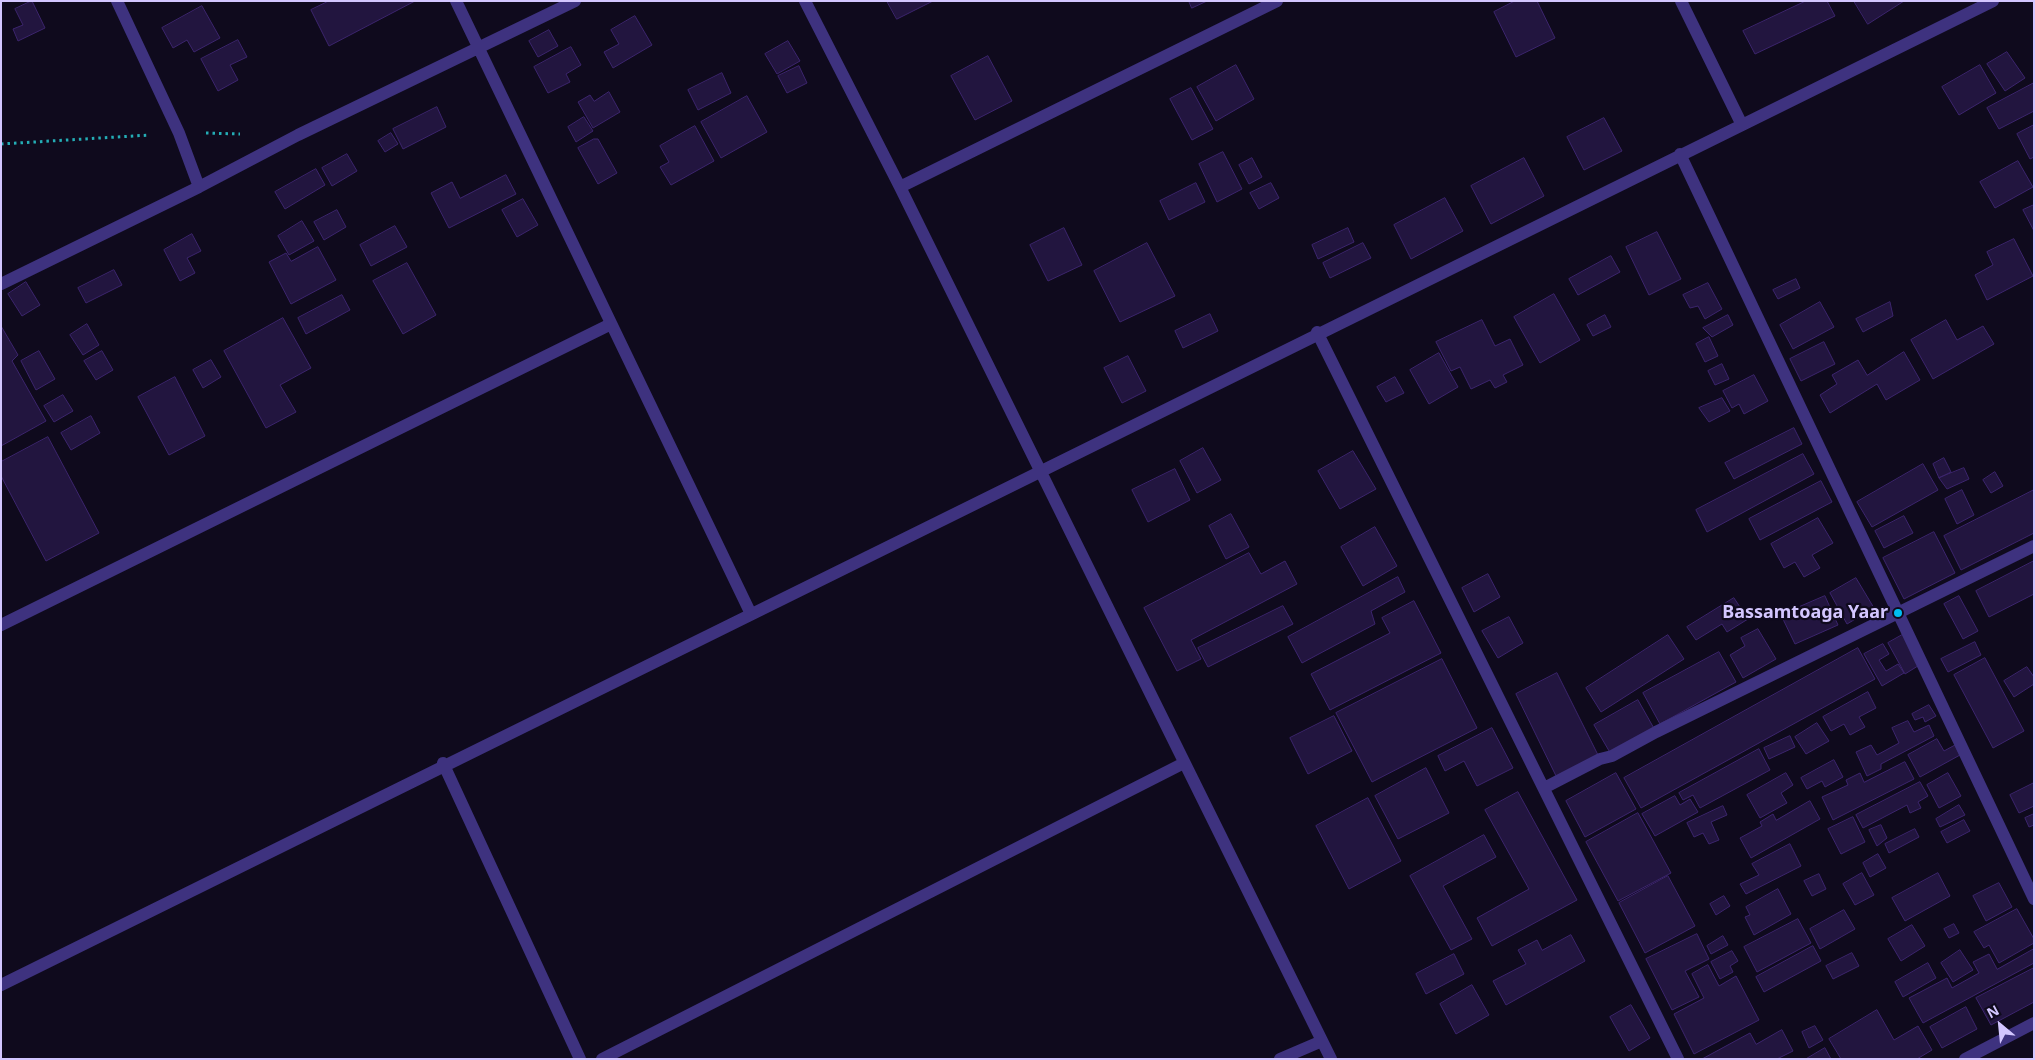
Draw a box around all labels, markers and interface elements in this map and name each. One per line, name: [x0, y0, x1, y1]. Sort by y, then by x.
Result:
place label: Bassamtoaga Yaar: [1722, 602, 1888, 624]
marker: Bassamtoaga Yaar: [1892, 607, 1904, 619]
north arrow: [1975, 1000, 2025, 1050]
text: N: [1983, 1000, 2002, 1022]

